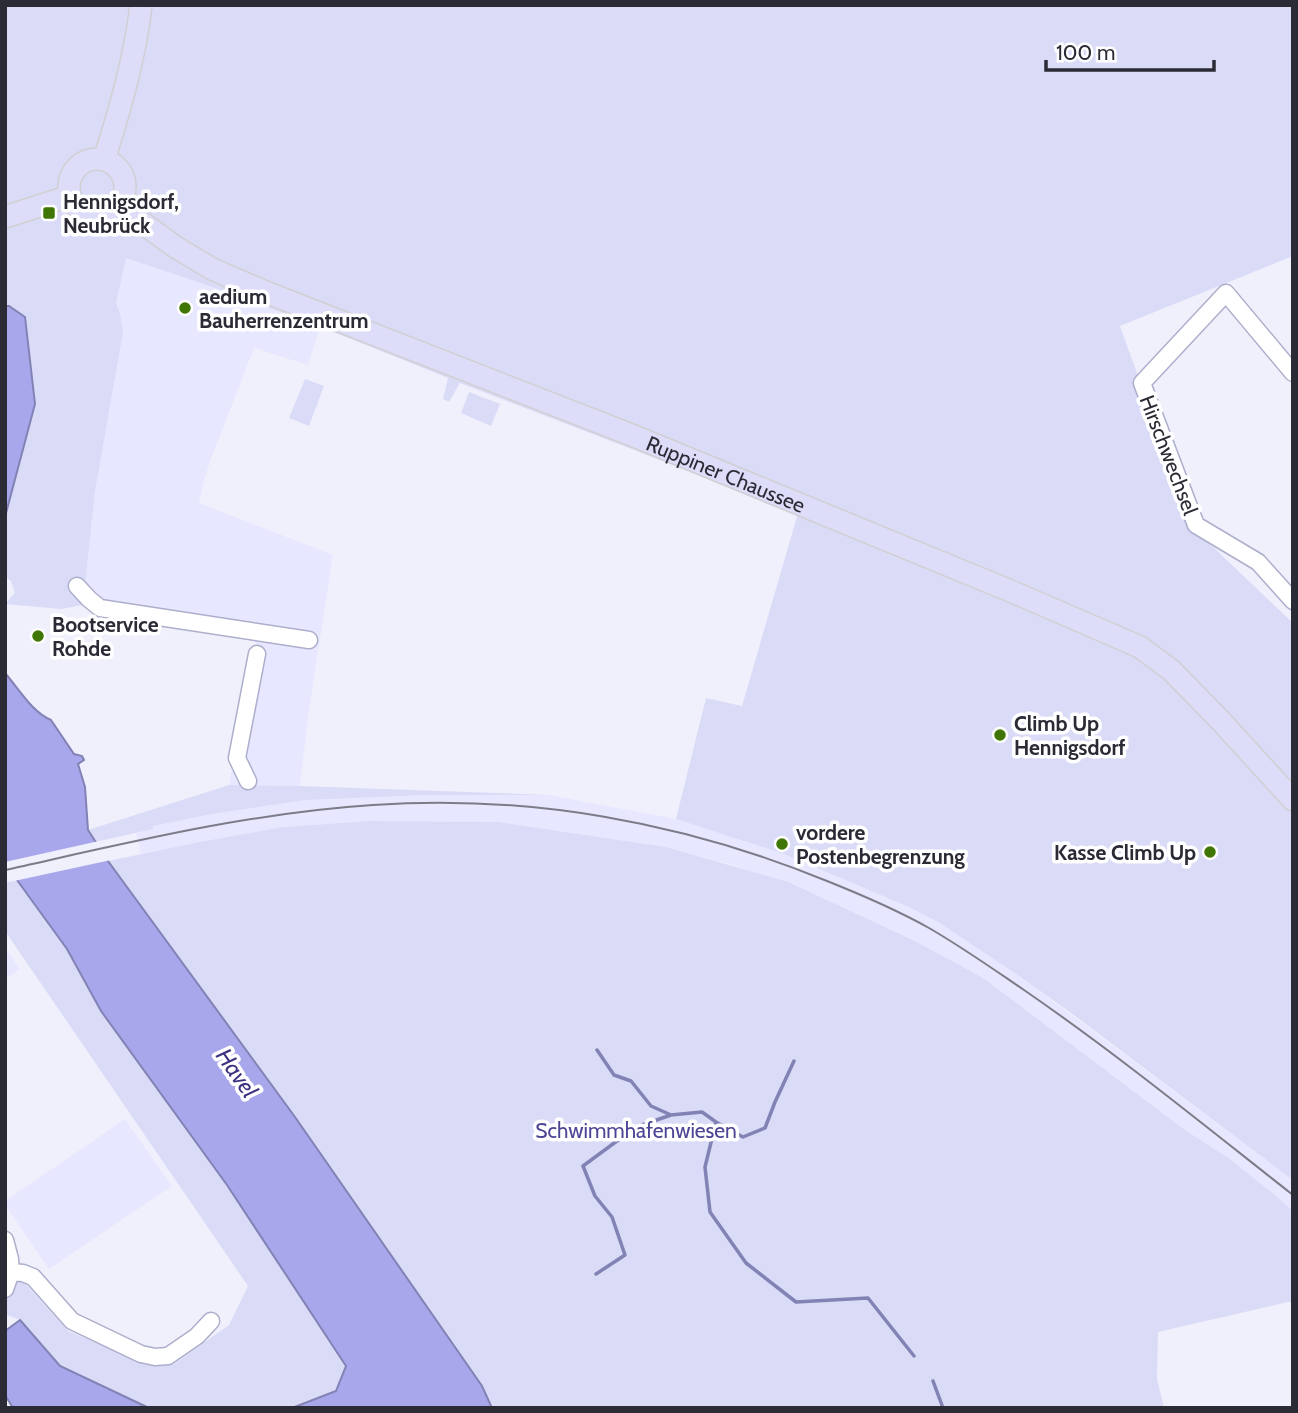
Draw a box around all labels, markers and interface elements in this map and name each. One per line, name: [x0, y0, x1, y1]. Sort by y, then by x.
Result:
scale bar: [1046, 28, 1214, 72]
text: 100 m: [1056, 40, 1115, 65]
place label: Hennigsdorf, Neubrück: [63, 189, 179, 238]
marker: Hennigsdorf, Neubrück: [41, 205, 57, 221]
place label: aedium Bauherrenzentrum: [199, 284, 369, 333]
marker: aedium Bauherrenzentrum: [177, 300, 193, 316]
street label: Hirschwechsel: [1135, 392, 1203, 519]
street label: Ruppiner Chaussee: [643, 430, 809, 518]
place label: Bootservice Rohde: [52, 612, 159, 661]
marker: Bootservice Rohde: [30, 628, 46, 644]
place label: Climb Up Hennigsdorf: [1014, 711, 1126, 760]
marker: Climb Up Hennigsdorf: [992, 727, 1008, 743]
place label: vordere Postenbegrenzung: [796, 820, 965, 869]
marker: vordere Postenbegrenzung: [774, 836, 790, 852]
place label: Kasse Climb Up: [1054, 840, 1196, 865]
marker: Kasse Climb Up: [1202, 844, 1218, 860]
water label: Havel: [210, 1043, 264, 1104]
park label: Schwimmhafenwiesen: [535, 1118, 737, 1143]

